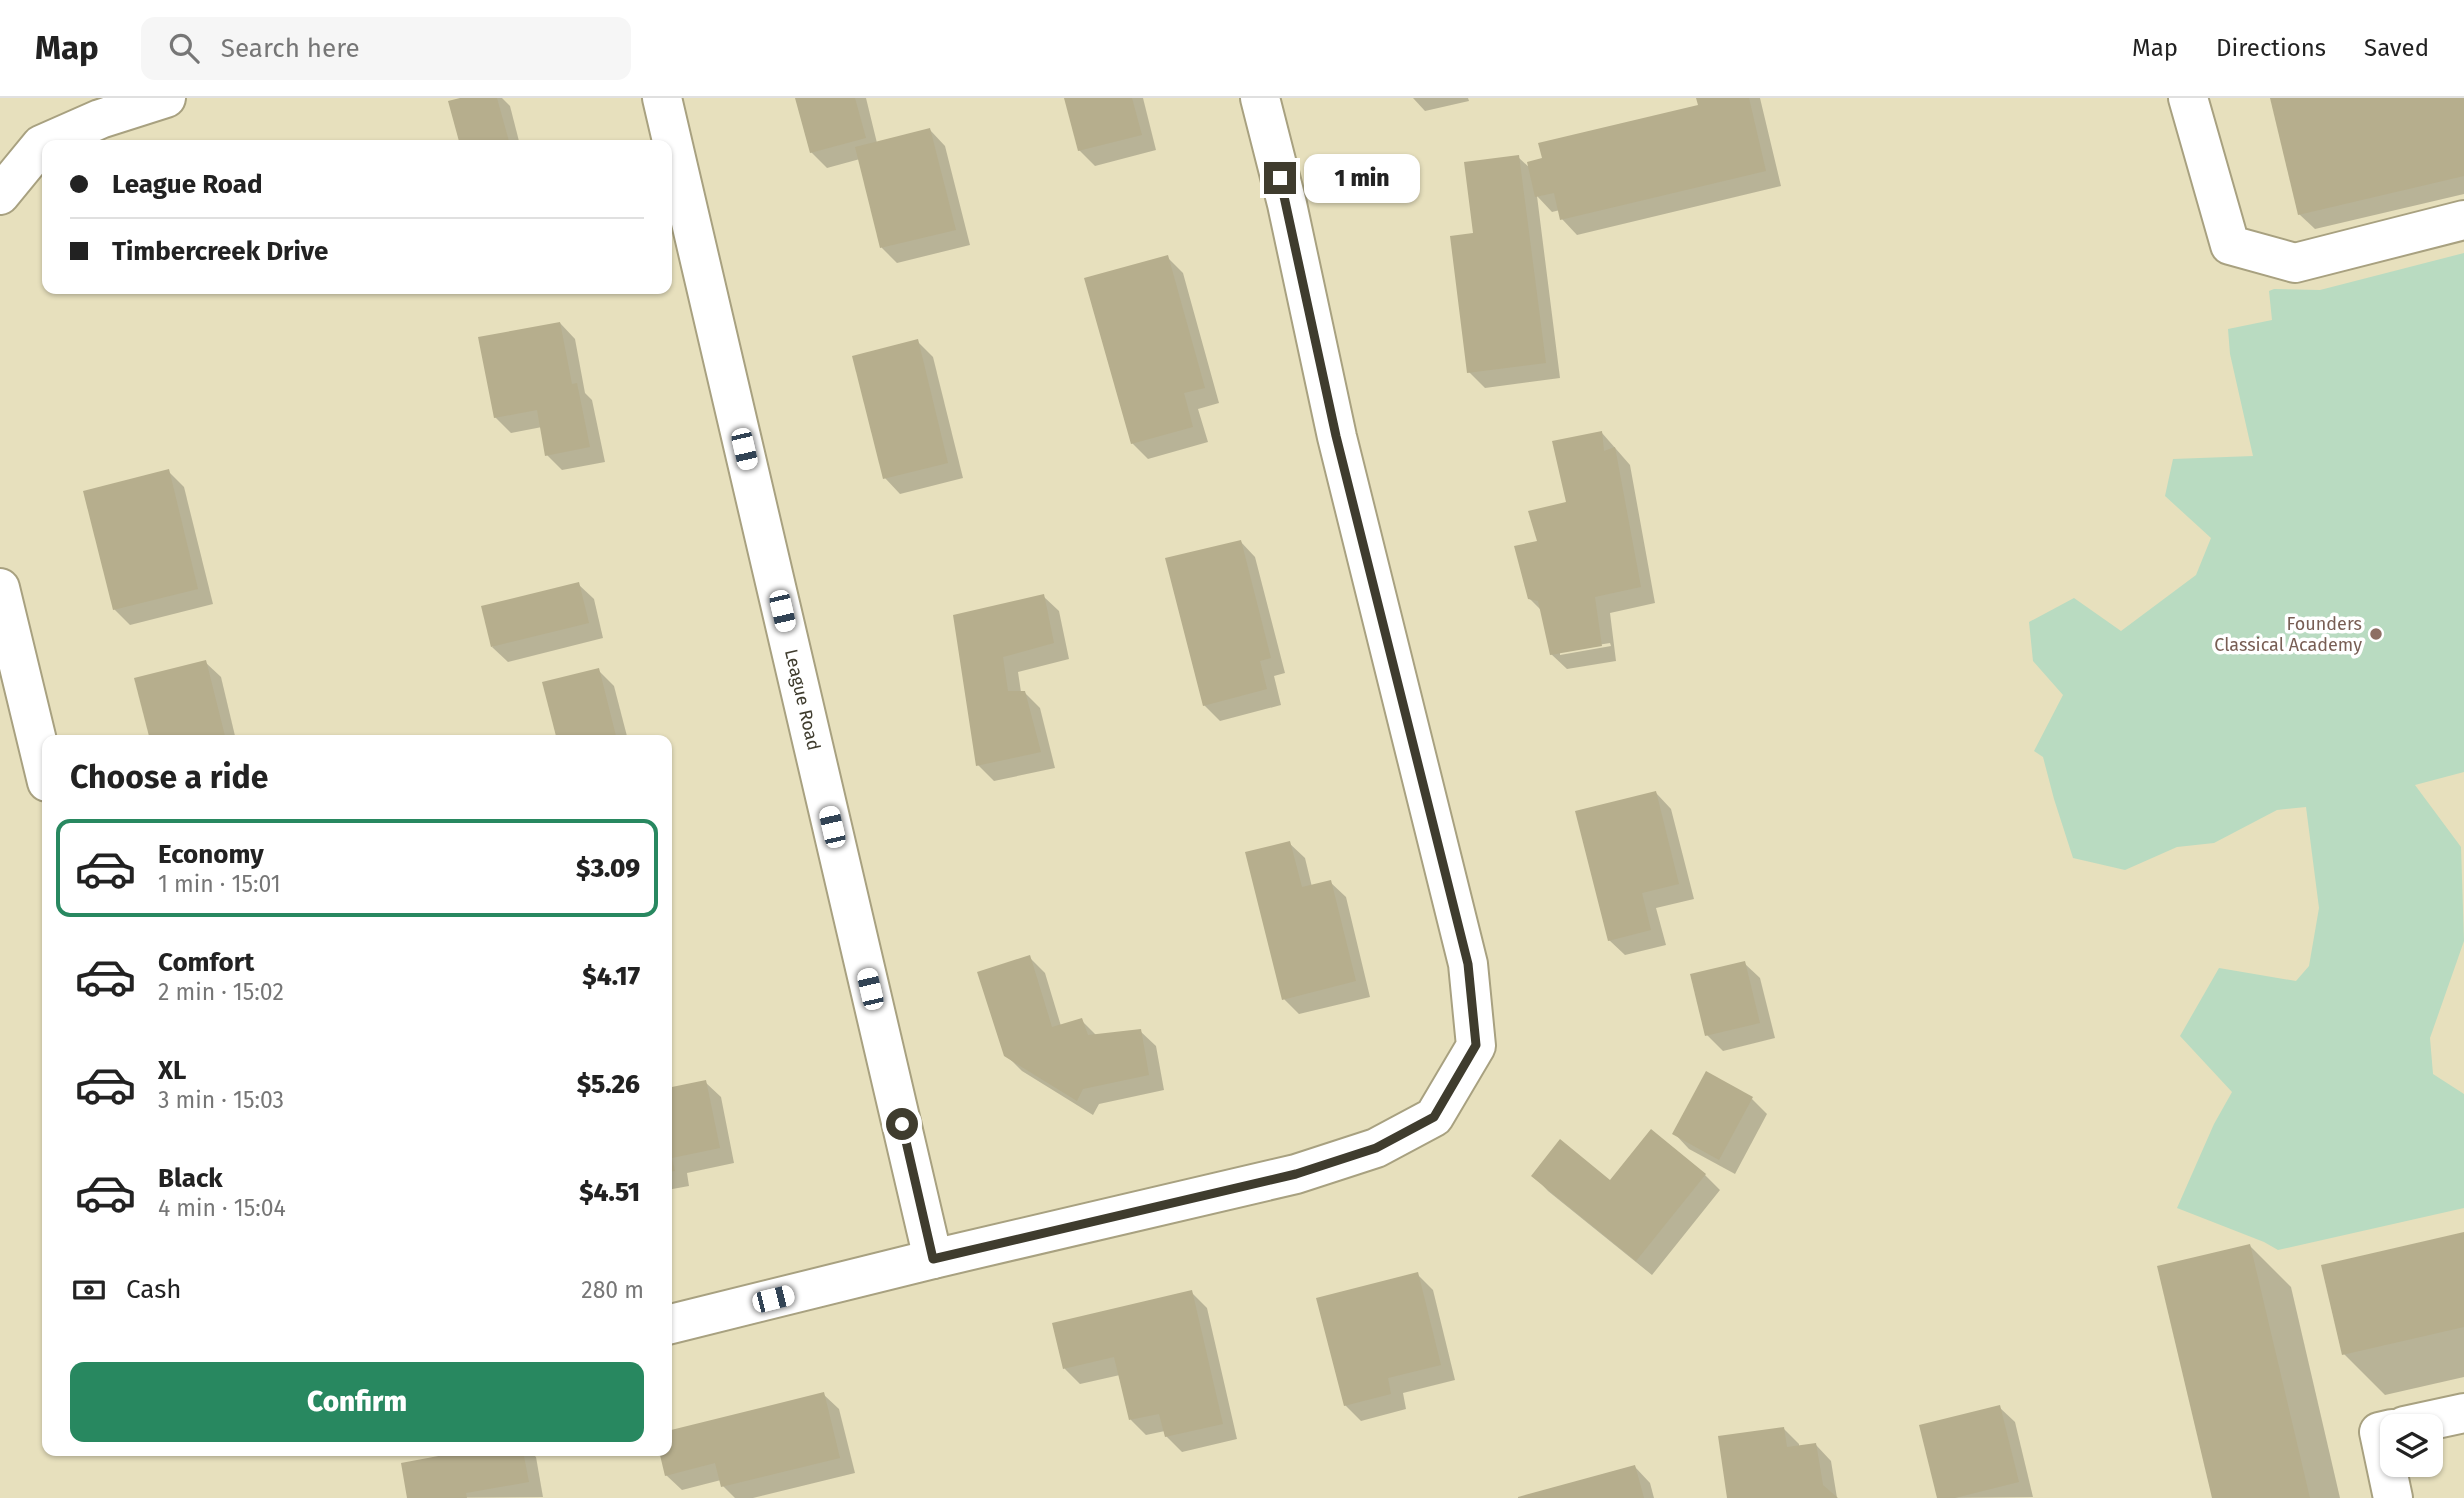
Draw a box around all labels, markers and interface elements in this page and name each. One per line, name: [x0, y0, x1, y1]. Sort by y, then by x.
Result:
search box: [141, 17, 631, 80]
text: Map: [35, 28, 99, 68]
icon: search: [165, 29, 203, 67]
text: Search here: [221, 33, 360, 64]
text: Map: [2132, 34, 2178, 62]
text: Directions: [2216, 34, 2326, 62]
text: Saved: [2364, 34, 2429, 62]
callout: 1 min: [1304, 154, 1420, 202]
route end: [1264, 162, 1296, 194]
text: 1 min: [1334, 164, 1390, 192]
text: League Road: [112, 169, 263, 200]
text: Timbercreek Drive: [112, 236, 328, 267]
car: [730, 426, 759, 472]
car: [768, 588, 797, 634]
place label: Founders Classical Academy: [2214, 613, 2362, 656]
marker: Founders Classical Academy: [2368, 626, 2384, 642]
street label: League Road: [780, 647, 825, 753]
text: Choose a ride: [70, 758, 268, 796]
car: [818, 804, 847, 850]
icon: car: [74, 837, 137, 900]
text: Economy: [158, 839, 264, 870]
text: $3.09: [576, 853, 640, 884]
text: 1 min · 15:01: [158, 870, 281, 898]
icon: car: [74, 945, 137, 1008]
text: Comfort: [158, 947, 254, 978]
text: $4.17: [582, 961, 640, 992]
car: [856, 966, 885, 1012]
text: 2 min · 15:02: [158, 978, 284, 1006]
icon: car: [74, 1053, 137, 1116]
text: XL: [158, 1055, 186, 1086]
text: $5.26: [577, 1069, 640, 1100]
text: 3 min · 15:03: [158, 1086, 284, 1114]
route start: [886, 1108, 918, 1140]
icon: car: [74, 1161, 137, 1224]
text: Black: [158, 1163, 223, 1194]
text: $4.51: [579, 1177, 640, 1208]
text: 4 min · 15:04: [158, 1194, 286, 1222]
icon: cash: [70, 1271, 108, 1309]
text: Cash: [126, 1274, 182, 1305]
text: 280 m: [581, 1276, 644, 1304]
car: [751, 1284, 796, 1314]
button: Confirm: [70, 1362, 644, 1442]
map controls: [2380, 1414, 2443, 1477]
button: layers: [2380, 1414, 2443, 1477]

